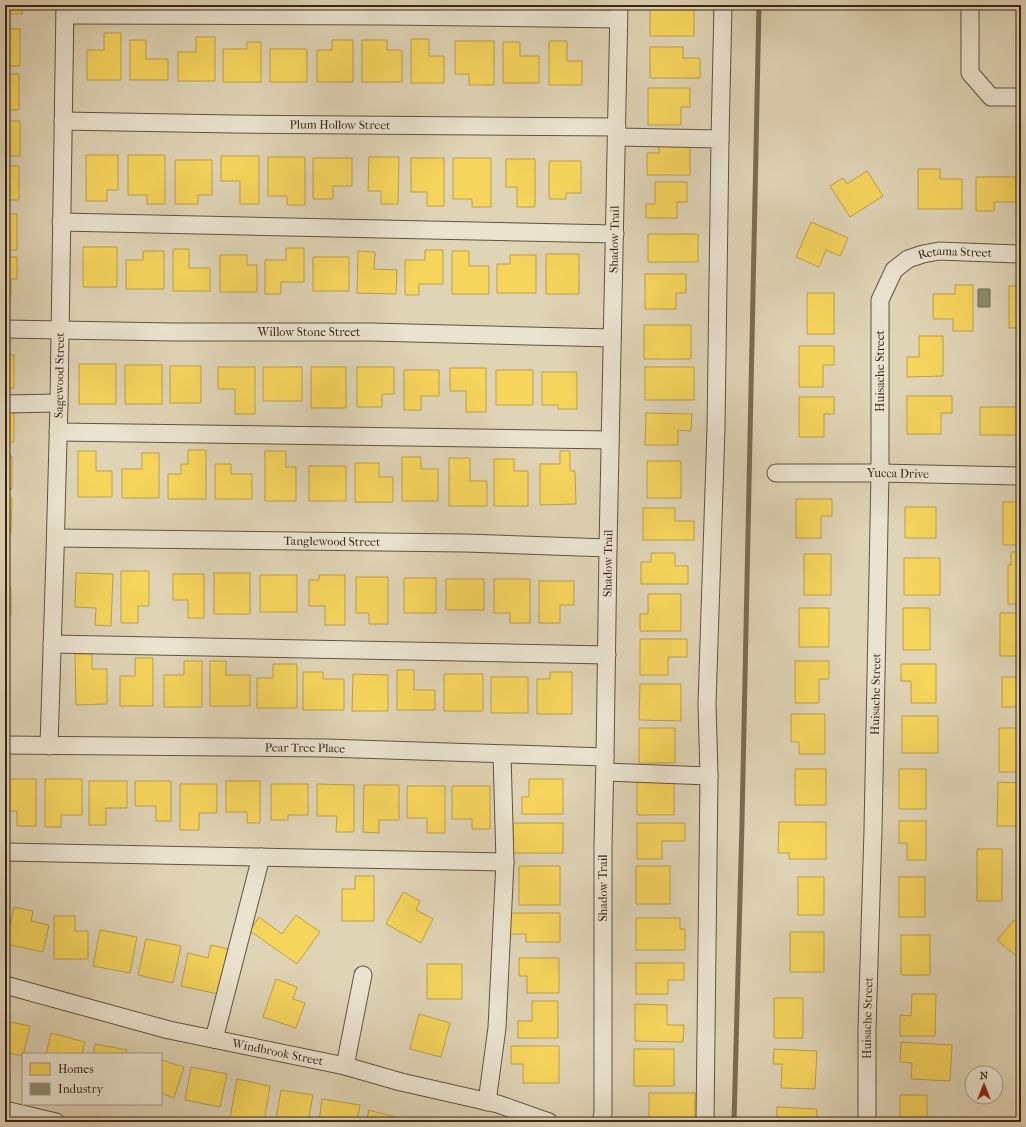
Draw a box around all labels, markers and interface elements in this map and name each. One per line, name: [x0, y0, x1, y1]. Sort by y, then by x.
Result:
street label: Plum Hollow Street: [289, 117, 391, 132]
street label: Shadow Trail: [607, 205, 622, 273]
street label: Retama Street: [916, 244, 993, 262]
street label: Willow Stone Street: [257, 325, 361, 339]
street label: Huisache Street: [873, 329, 887, 412]
street label: Sagewood Street: [52, 331, 67, 418]
street label: Yucca Drive: [866, 466, 929, 481]
street label: Shadow Trail: [600, 529, 615, 597]
street label: Tanglewood Street: [283, 534, 381, 549]
street label: Huisache Street: [868, 652, 883, 735]
street label: Pear Tree Place: [265, 740, 345, 756]
street label: Shadow Trail: [596, 854, 610, 922]
street label: Huisache Street: [860, 976, 876, 1059]
street label: Windbrook Street: [230, 1036, 325, 1069]
legend: [22, 1053, 162, 1105]
text: Homes: [58, 1062, 94, 1076]
north arrow: [964, 1065, 1004, 1105]
text: N: [980, 1069, 989, 1082]
text: Industry: [58, 1082, 104, 1096]

